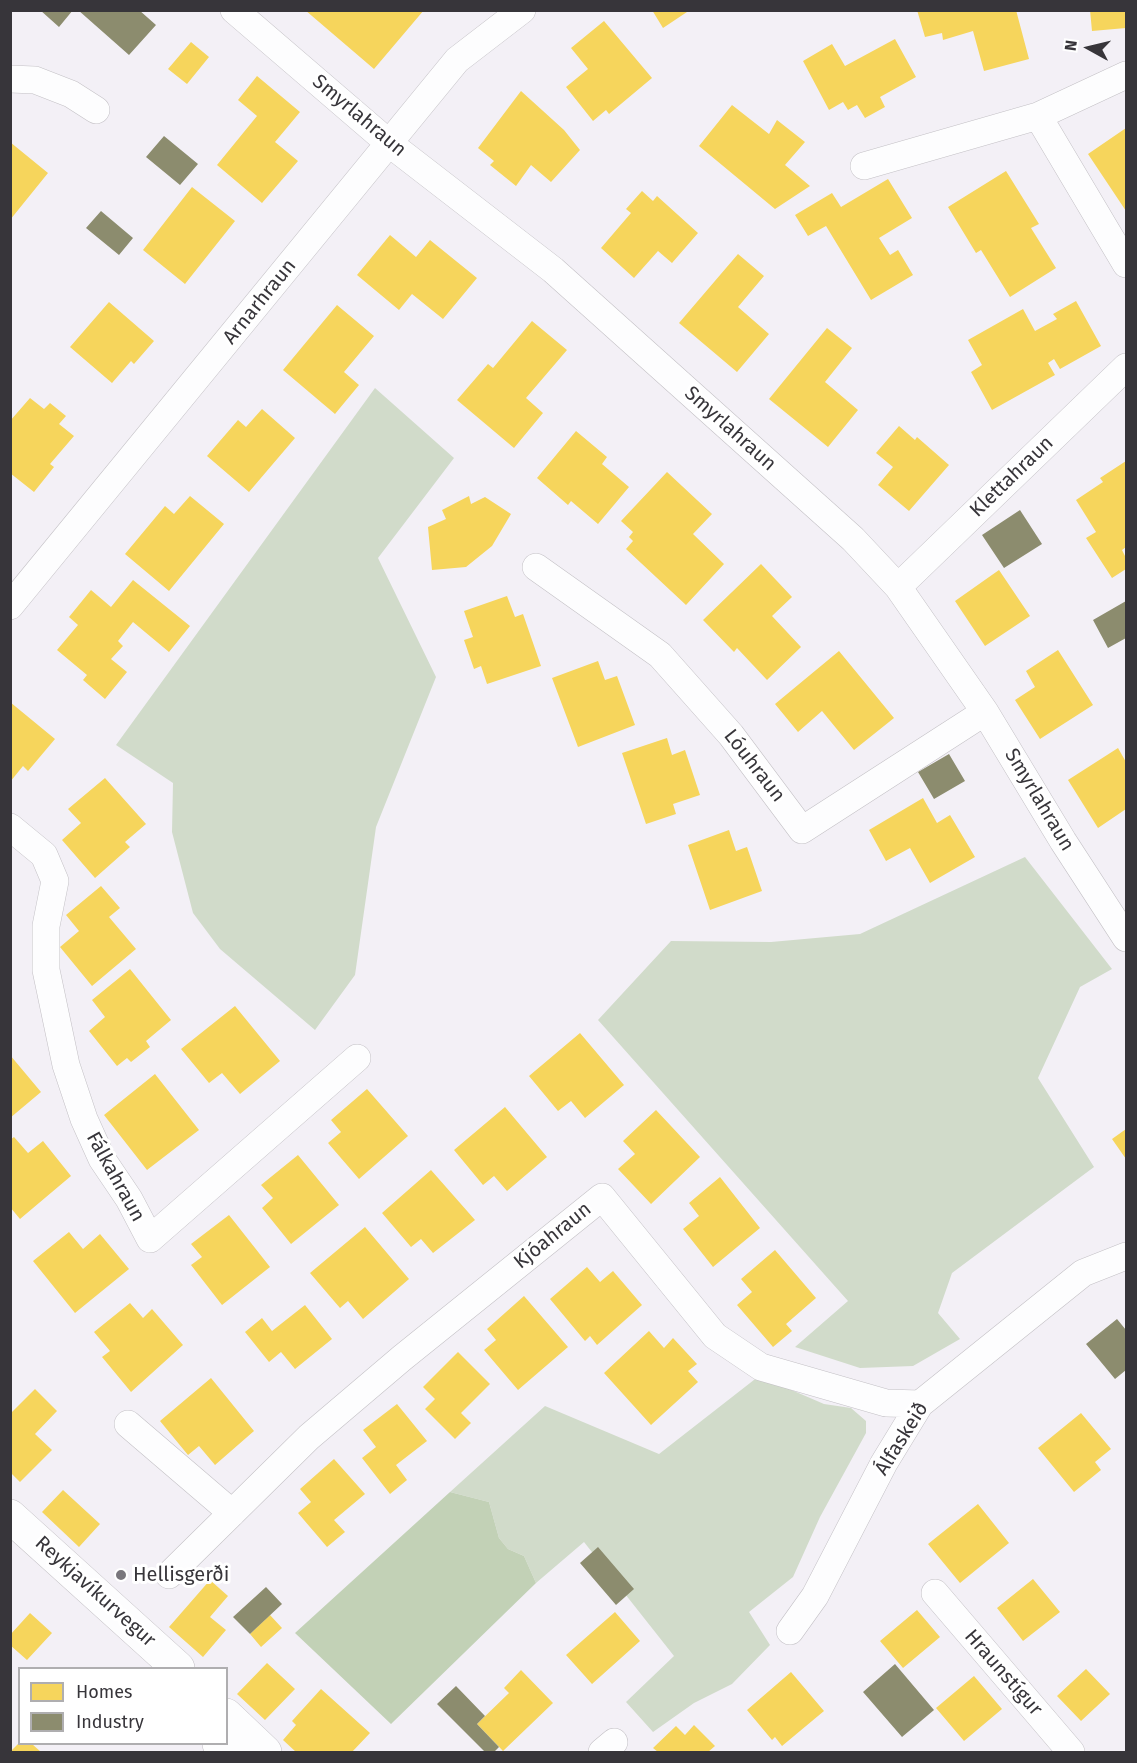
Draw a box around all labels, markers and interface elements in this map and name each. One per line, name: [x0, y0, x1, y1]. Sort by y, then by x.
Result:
north arrow: [1059, 18, 1119, 78]
text: N: [1061, 39, 1081, 52]
street label: Smyrlahraun: [307, 70, 411, 162]
street label: Arnarhraun: [218, 255, 302, 349]
street label: Smyrlahraun: [679, 382, 781, 476]
street label: Klettahraun: [965, 431, 1059, 523]
street label: Lóuhraun: [718, 725, 790, 807]
street label: Smyrlahraun: [999, 744, 1079, 856]
street label: Fálkahraun: [81, 1128, 149, 1226]
street label: Kjóahraun: [509, 1198, 597, 1274]
street label: Álfaskeið: [870, 1398, 934, 1480]
street label: Reykjavíkurvegur: [30, 1531, 160, 1653]
place label: Hellisgerði: [133, 1563, 229, 1587]
marker: Hellisgerði: [114, 1568, 128, 1582]
street label: Hraunstígur: [959, 1625, 1047, 1721]
legend: [18, 1667, 228, 1745]
text: Homes: [76, 1681, 132, 1703]
text: Industry: [76, 1711, 144, 1733]

